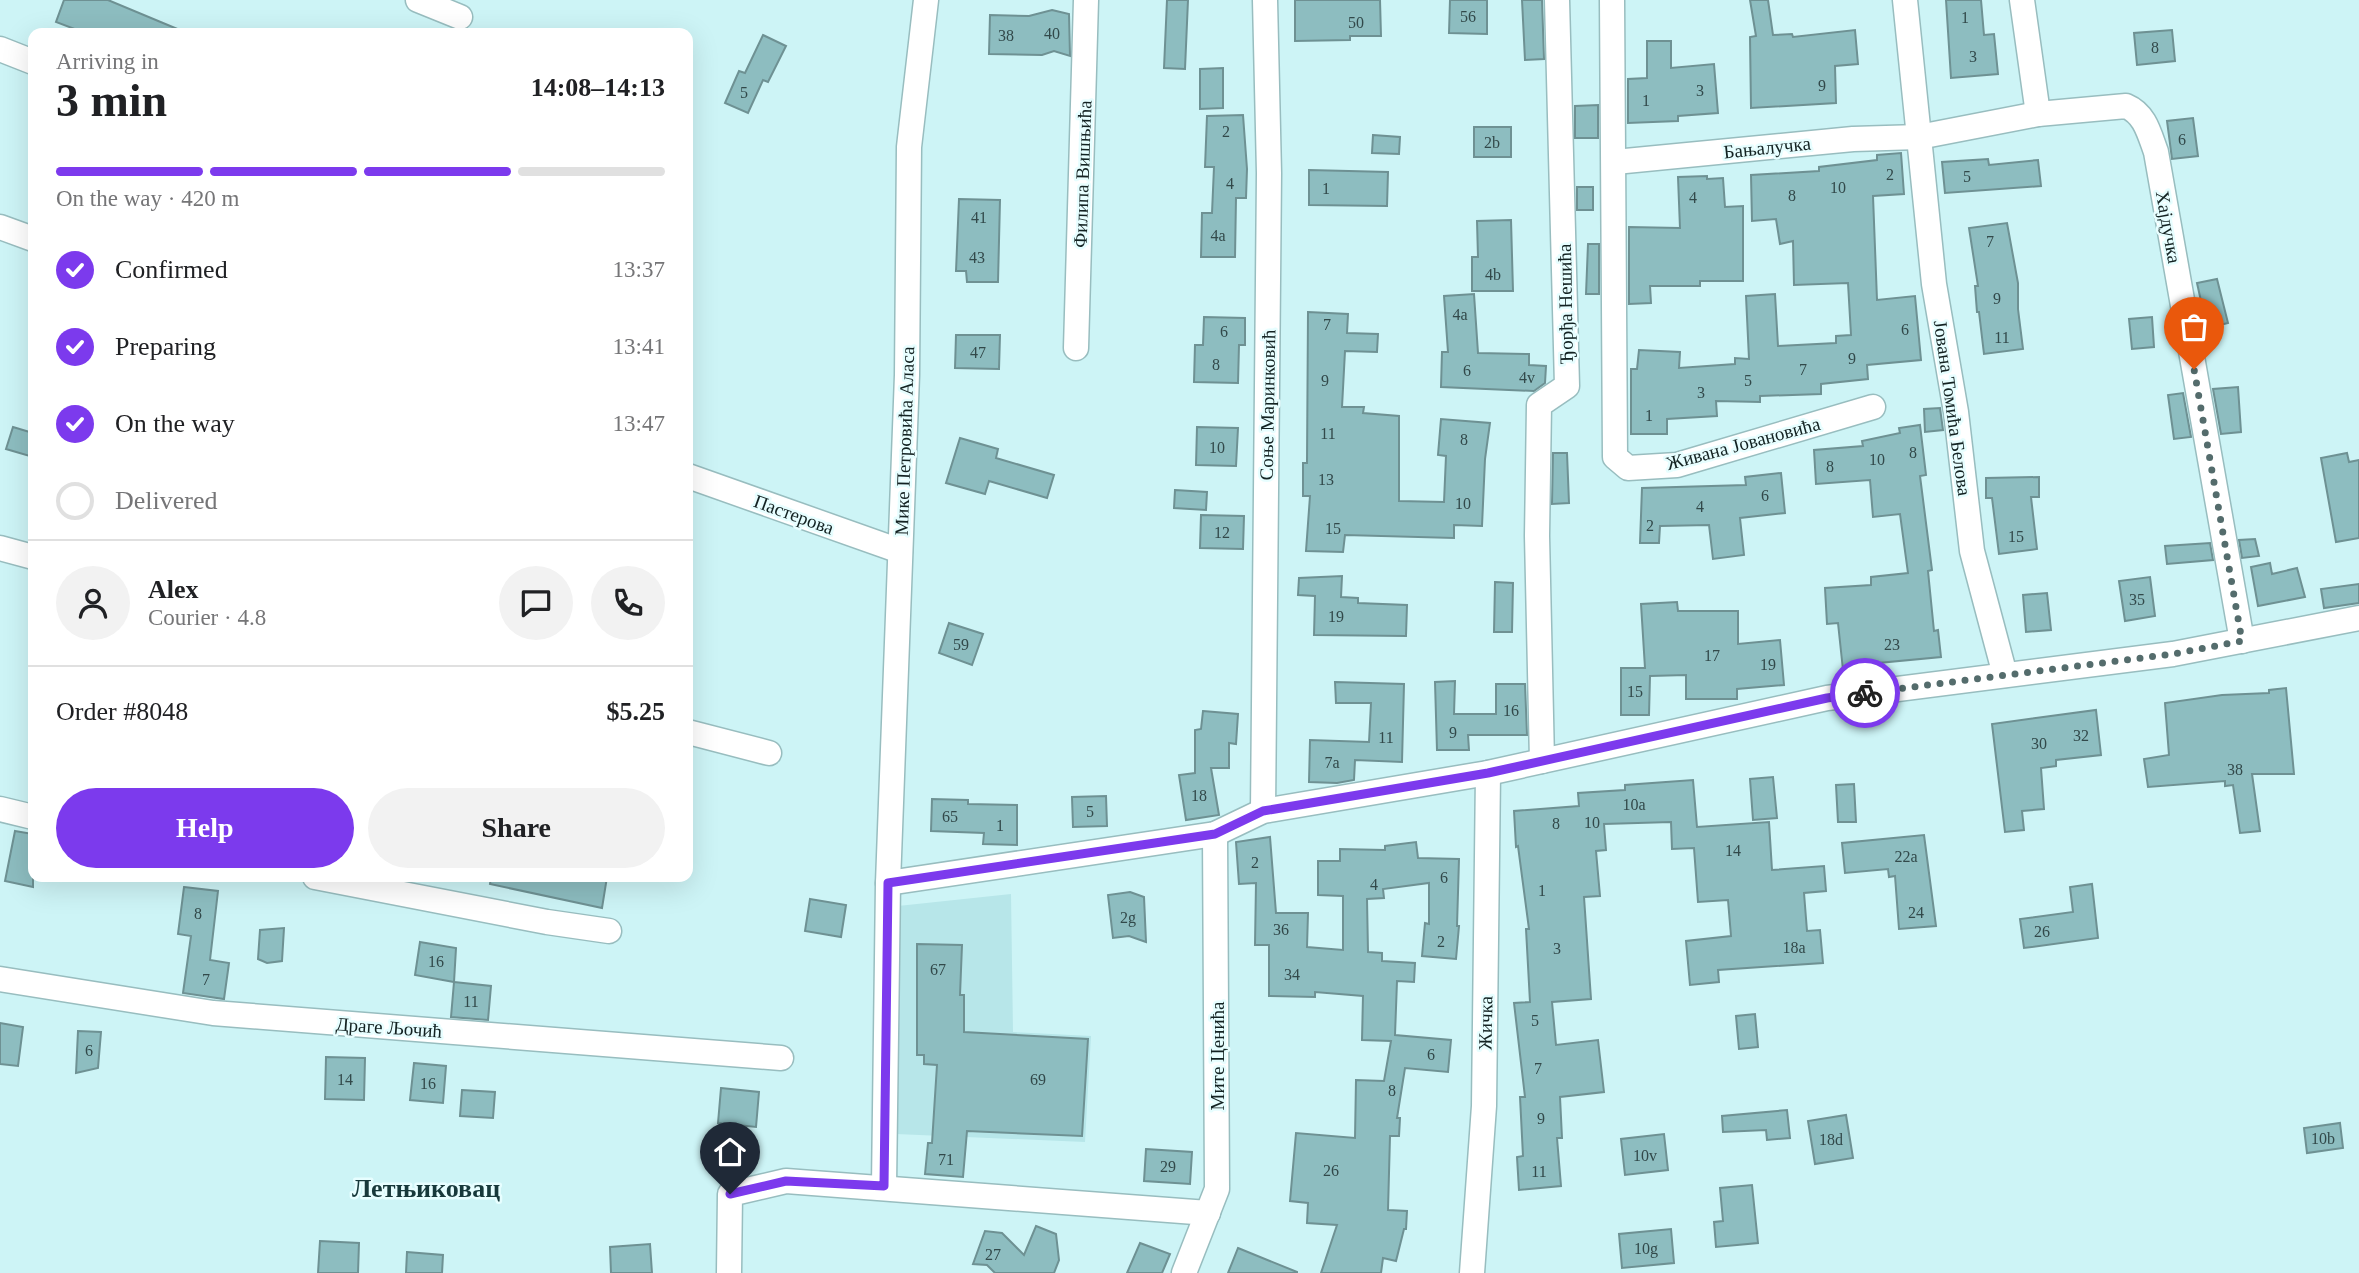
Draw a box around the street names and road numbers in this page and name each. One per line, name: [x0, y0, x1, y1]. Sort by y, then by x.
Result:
street label: Филипа Вишњића: [1069, 99, 1096, 248]
street label: Бањалучка: [1722, 132, 1812, 163]
street label: Хајдучка: [2152, 189, 2185, 266]
street label: Ђорђа Нешића: [1554, 243, 1577, 364]
street label: Јована Томића Белова: [1930, 319, 1975, 498]
street label: Соње Маринковић: [1256, 329, 1279, 481]
street label: Мике Петровића Аласа: [891, 346, 918, 536]
street label: Живана Јовановића: [1664, 413, 1823, 474]
street label: Пастерова: [751, 490, 837, 539]
street label: Жичка: [1475, 995, 1496, 1050]
street label: Мите Ценића: [1207, 1001, 1228, 1110]
street label: Драге Љочић: [335, 1013, 443, 1042]

